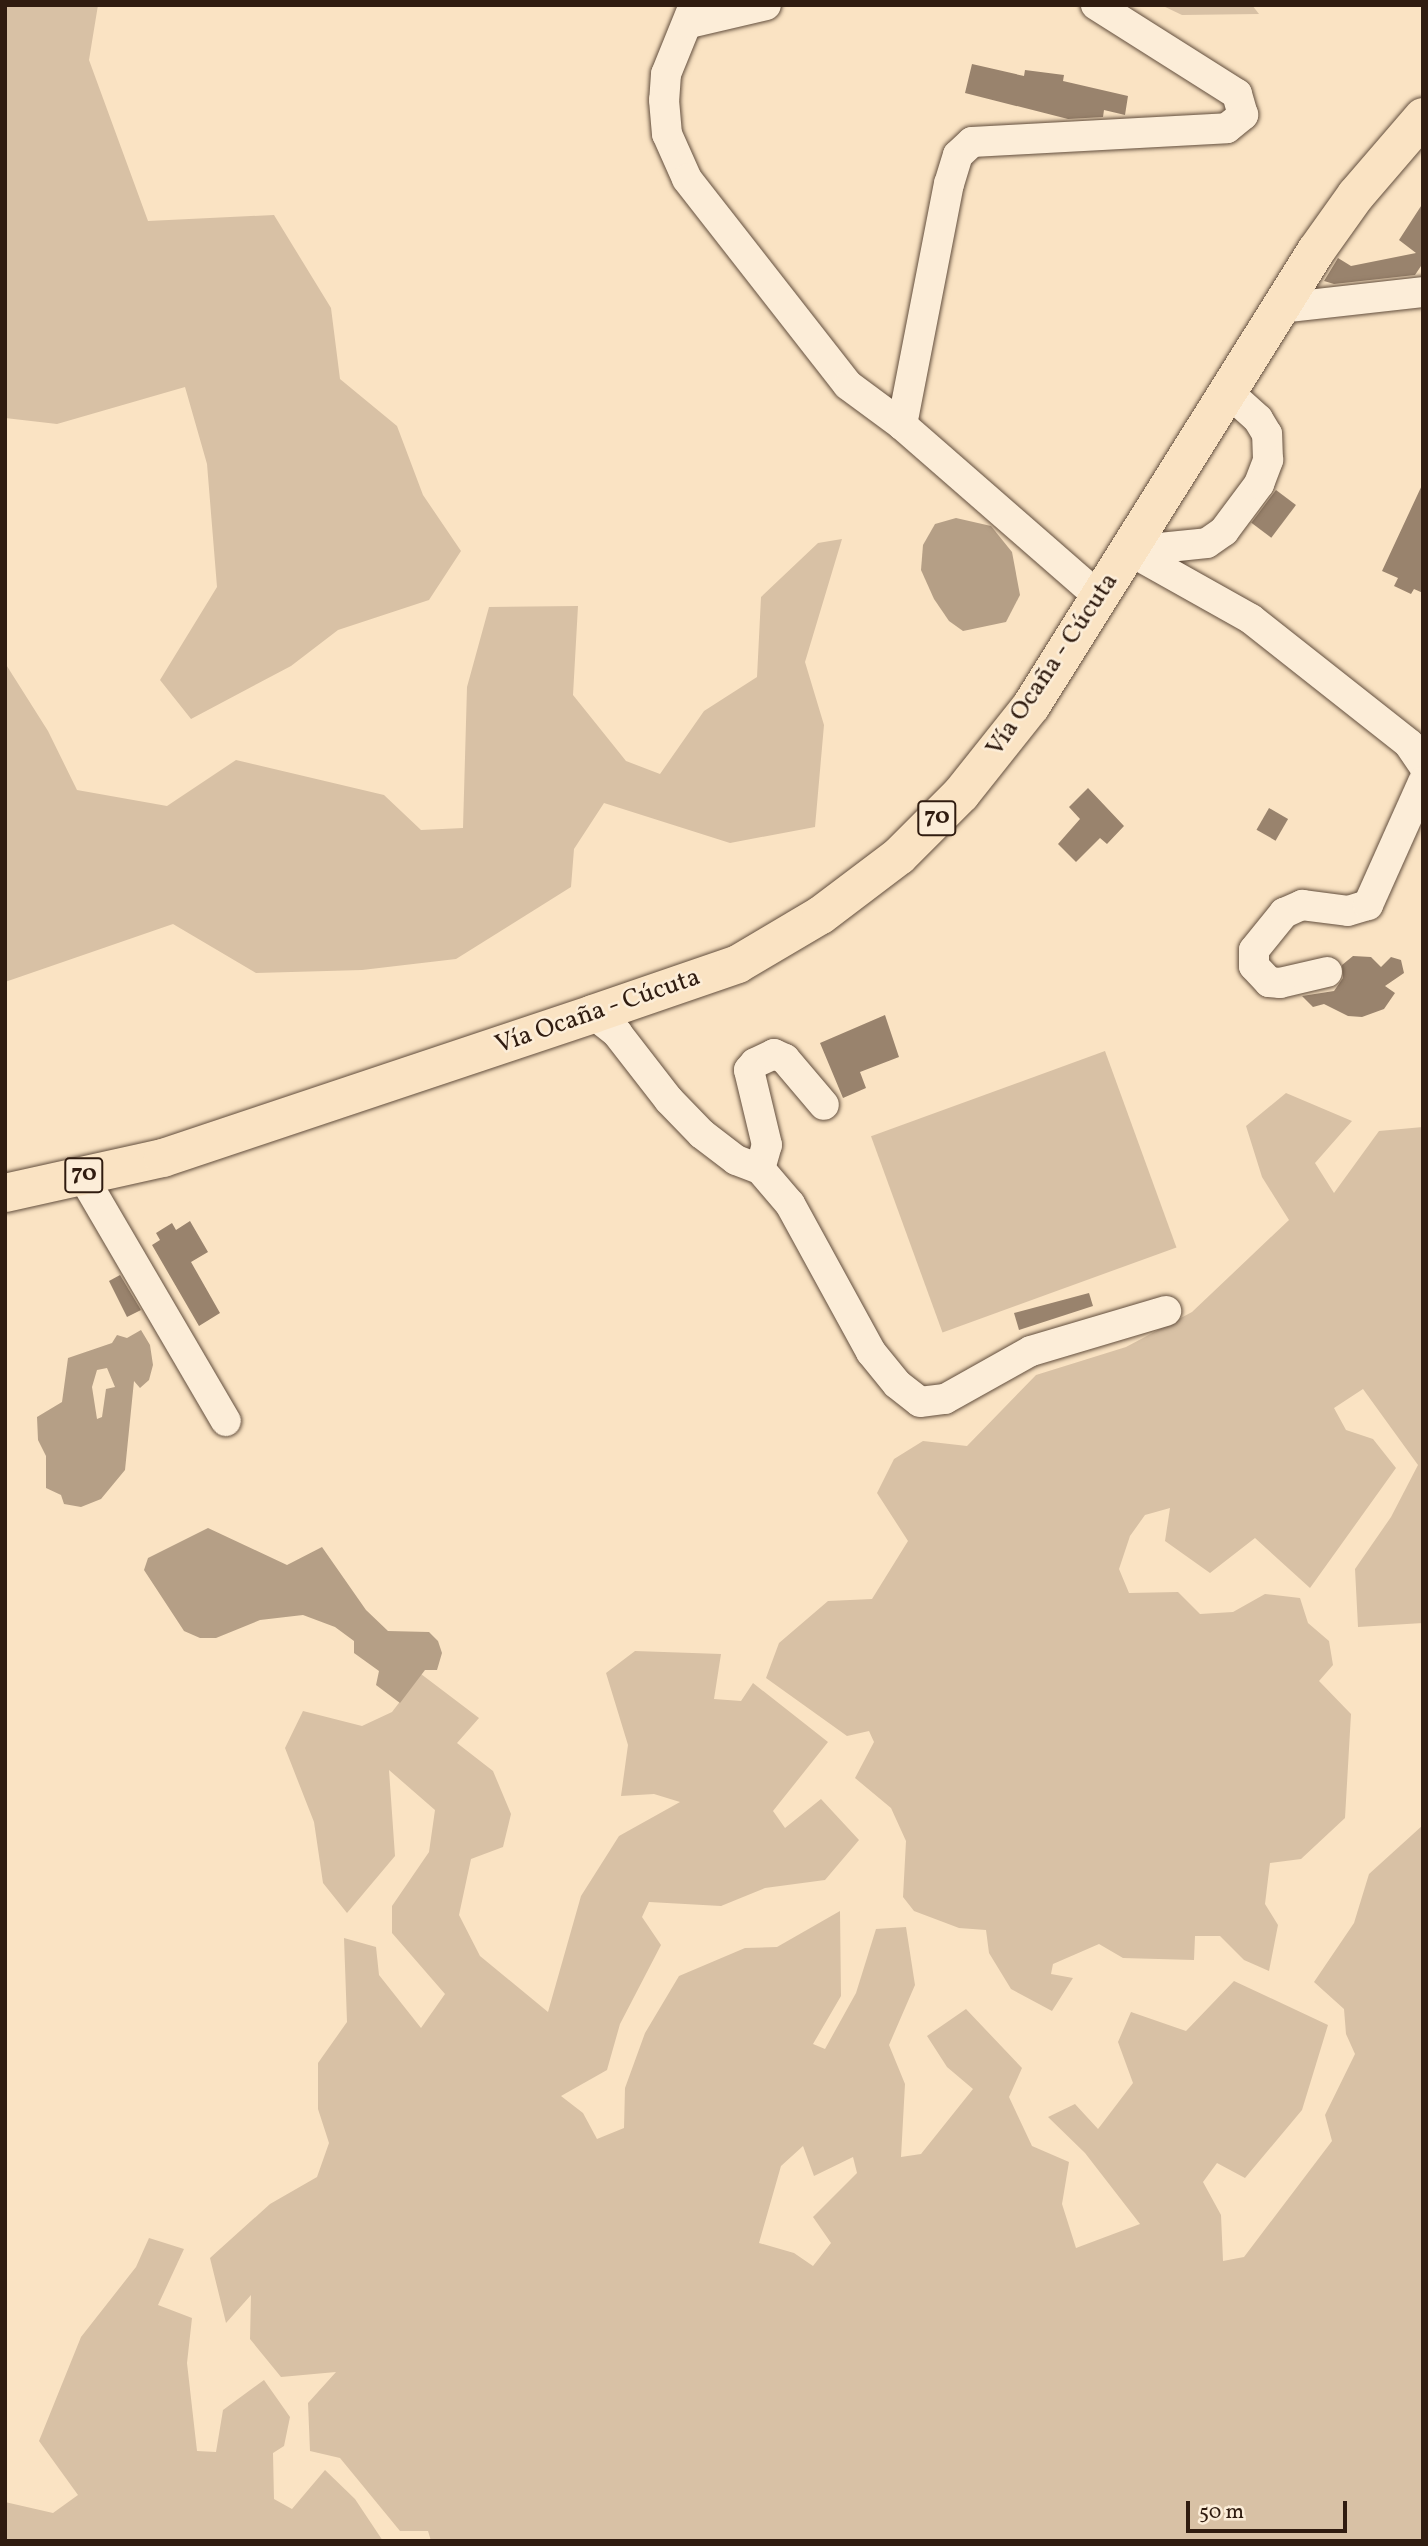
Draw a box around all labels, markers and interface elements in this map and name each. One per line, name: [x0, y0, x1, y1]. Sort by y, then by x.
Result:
street label: Vía Ocaña - Cúcuta: [980, 567, 1126, 763]
road number: 70: [916, 798, 958, 838]
street label: Vía Ocaña - Cúcuta: [491, 962, 705, 1062]
road number: 70: [63, 1154, 105, 1196]
scale bar: [1190, 2486, 1351, 2530]
text: 50 m: [1199, 2498, 1244, 2527]

